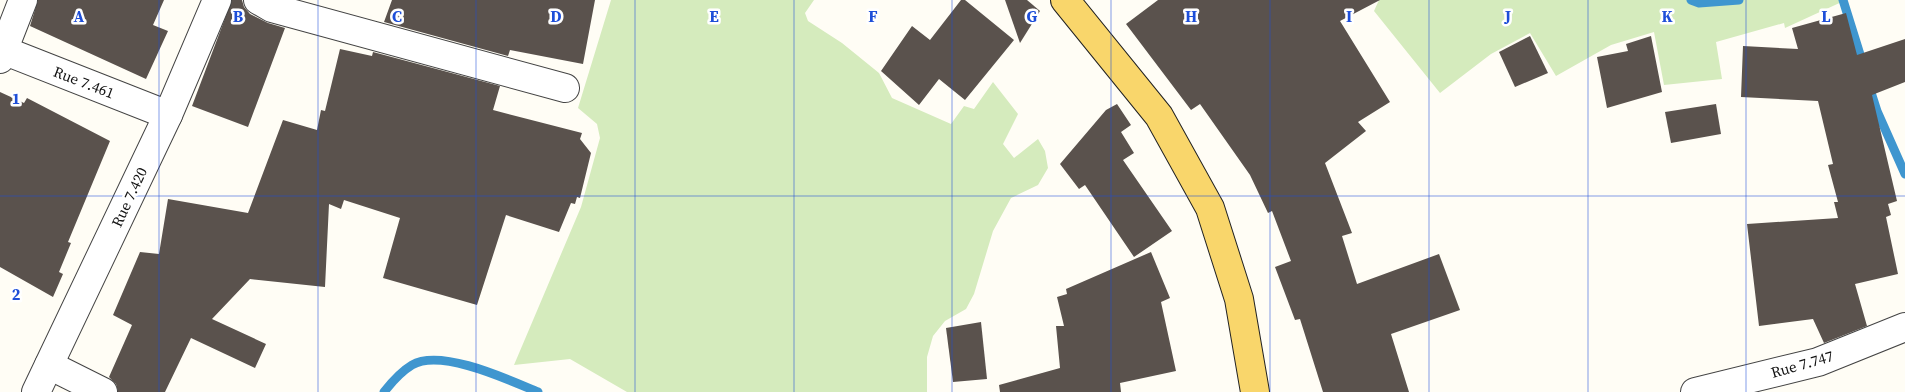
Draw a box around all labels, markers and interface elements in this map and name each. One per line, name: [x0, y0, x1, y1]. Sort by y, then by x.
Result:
text: A: [74, 5, 85, 27]
text: B: [233, 5, 244, 27]
text: C: [392, 5, 402, 27]
text: D: [550, 5, 562, 27]
text: E: [709, 5, 719, 27]
text: F: [868, 5, 878, 27]
text: G: [1027, 5, 1038, 27]
text: H: [1185, 5, 1197, 27]
text: I: [1346, 5, 1352, 27]
text: J: [1504, 5, 1511, 27]
text: K: [1661, 5, 1673, 27]
text: L: [1821, 5, 1831, 27]
street label: Rue 7.461: [50, 61, 118, 103]
text: 1: [12, 87, 20, 109]
street label: Rue 7.420: [106, 164, 152, 230]
text: 2: [12, 283, 21, 305]
street label: Rue 7.747: [1768, 345, 1836, 383]

